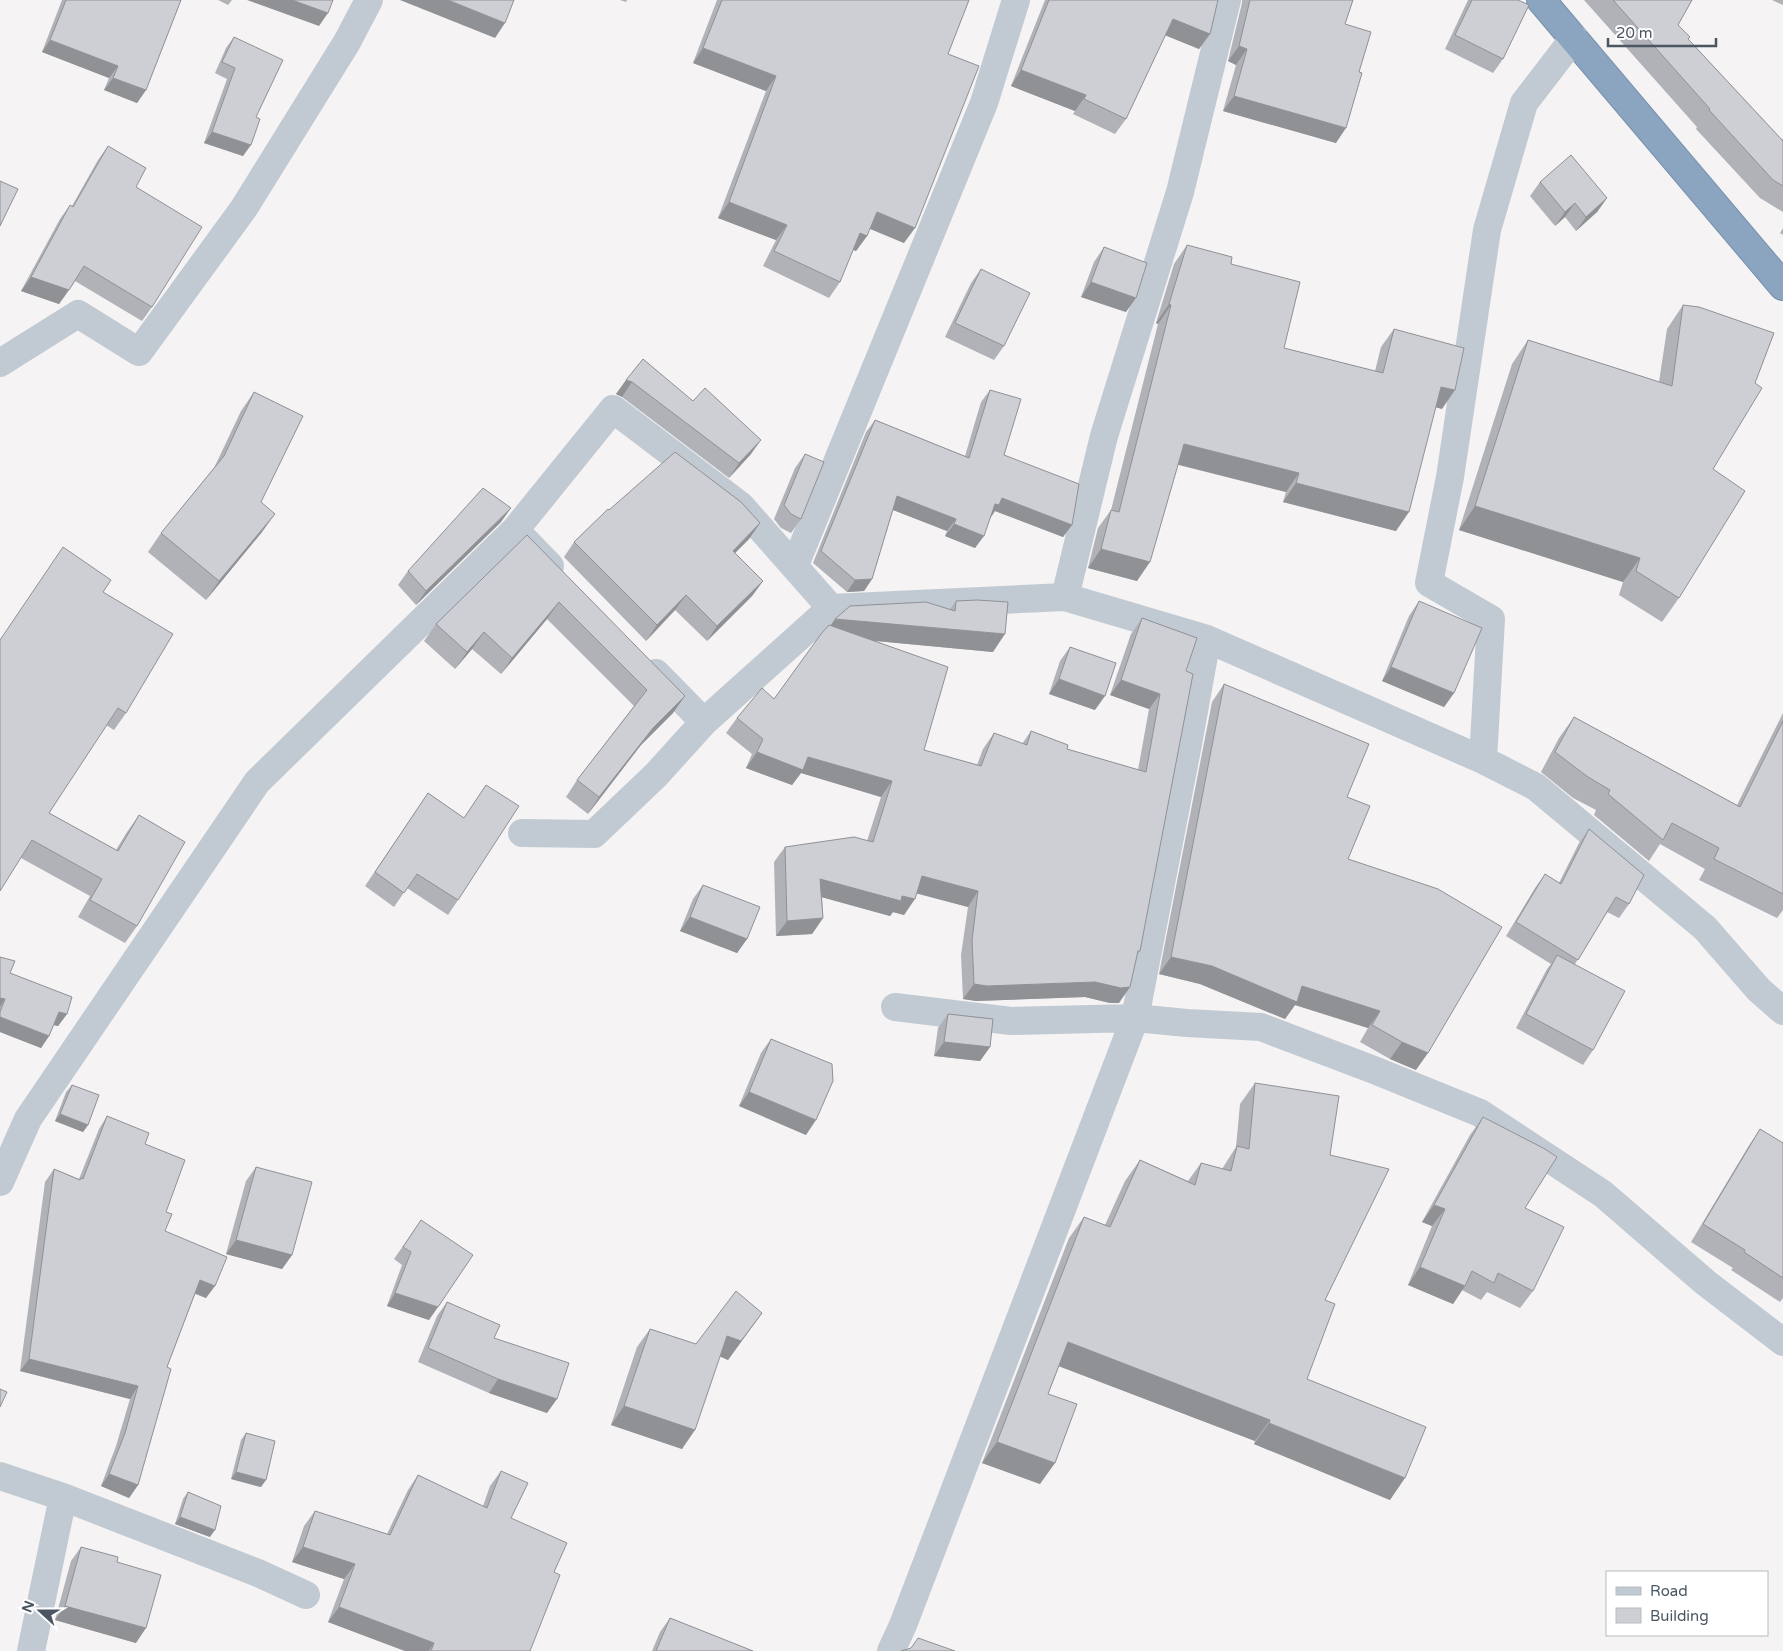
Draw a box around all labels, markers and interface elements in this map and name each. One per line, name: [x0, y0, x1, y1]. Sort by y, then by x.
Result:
scale bar: [1608, 15, 1716, 47]
text: 20 m: [1616, 24, 1653, 42]
legend: [1606, 1571, 1768, 1636]
text: Road: [1650, 1582, 1688, 1600]
north arrow: [15, 1586, 65, 1636]
text: N: [18, 1598, 38, 1615]
text: Building: [1650, 1607, 1709, 1625]

